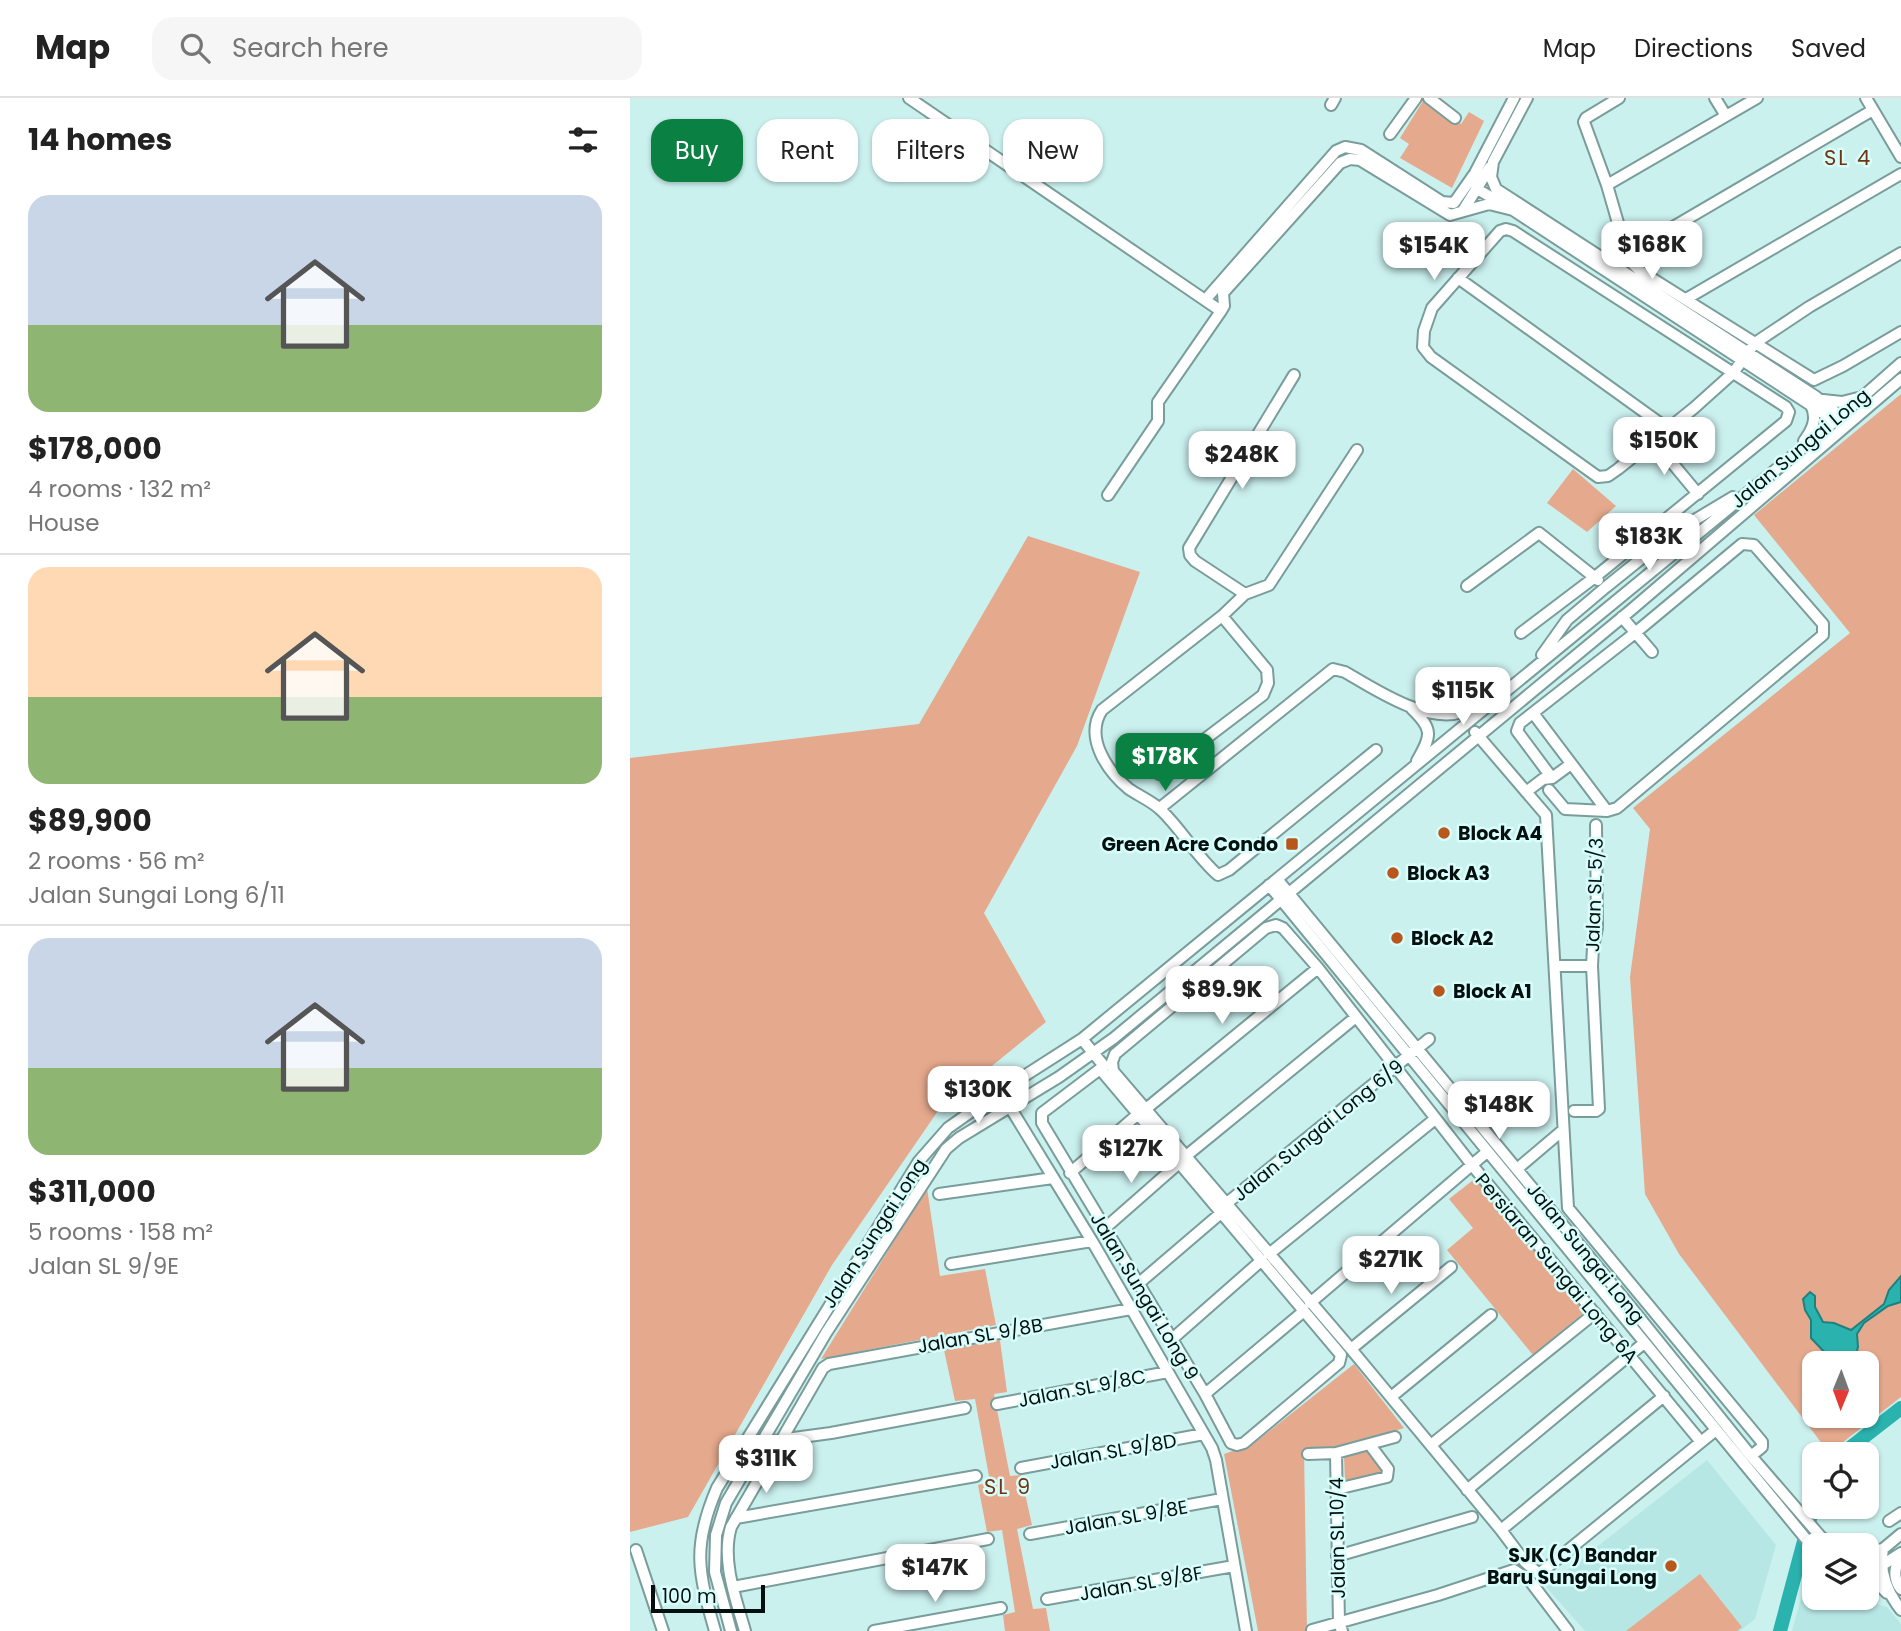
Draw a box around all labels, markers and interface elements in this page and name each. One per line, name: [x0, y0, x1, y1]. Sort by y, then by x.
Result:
search box: [152, 17, 642, 80]
text: Map: [35, 24, 110, 71]
icon: search: [176, 29, 214, 67]
text: Search here: [232, 30, 389, 66]
text: Map: [1543, 32, 1596, 65]
text: Directions: [1634, 32, 1753, 65]
text: Saved: [1791, 32, 1866, 65]
text: 14 homes: [28, 118, 172, 161]
chip: Buy: [651, 119, 743, 182]
chip: Rent: [757, 119, 858, 182]
chip: Filters: [872, 119, 989, 182]
chip: New: [1003, 119, 1103, 182]
icon: filters: [564, 121, 602, 159]
district label: SL 4: [1824, 143, 1872, 172]
pin: $154K: [1385, 222, 1483, 282]
pin: $168K: [1603, 222, 1701, 281]
text: $168K: [1617, 228, 1687, 260]
text: $154K: [1399, 229, 1469, 261]
icon: home: [252, 241, 378, 367]
street label: Jalan Sungai Long: [1725, 382, 1876, 515]
pin: $150K: [1615, 418, 1713, 477]
text: $150K: [1629, 424, 1699, 456]
text: $178,000: [28, 427, 162, 470]
pin: $248K: [1193, 432, 1291, 491]
text: $248K: [1205, 438, 1279, 470]
text: 4 rooms · 132 m²: [28, 473, 211, 505]
text: House: [28, 507, 100, 539]
pin: $183K: [1600, 514, 1698, 573]
text: $183K: [1615, 520, 1683, 552]
icon: home: [252, 613, 378, 739]
pin: $115K: [1414, 668, 1512, 727]
text: $115K: [1431, 674, 1495, 706]
pin: $178K: [1116, 734, 1214, 793]
text: $178K: [1131, 740, 1199, 772]
text: $89,900: [28, 799, 152, 842]
place label: Block A4: [1458, 820, 1542, 847]
marker: Block A4: [1436, 825, 1452, 841]
place label: Green Acre Condo: [1101, 831, 1278, 858]
marker: Green Acre Condo: [1284, 836, 1300, 852]
street label: Jalan SL 5/3: [1579, 837, 1610, 953]
text: 2 rooms · 56 m²: [28, 845, 205, 877]
place label: Block A3: [1407, 860, 1490, 887]
marker: Block A3: [1385, 865, 1401, 881]
text: Jalan Sungai Long 6/11: [28, 879, 285, 911]
place label: Block A2: [1411, 925, 1493, 952]
marker: Block A2: [1389, 930, 1405, 946]
pin: $89.9K: [1165, 967, 1279, 1026]
text: $89.9K: [1182, 973, 1262, 1005]
place label: Block A1: [1453, 978, 1532, 1005]
marker: Block A1: [1431, 983, 1447, 999]
icon: home: [252, 984, 378, 1110]
street label: Jalan Sungai Long 6/9: [1227, 1053, 1409, 1208]
pin: $130K: [929, 1066, 1027, 1126]
text: $130K: [944, 1073, 1012, 1105]
pin: $148K: [1450, 1082, 1548, 1141]
text: $148K: [1464, 1088, 1534, 1120]
pin: $127K: [1082, 1126, 1180, 1185]
text: $127K: [1098, 1132, 1164, 1164]
street label: Jalan Sungai Long: [816, 1153, 933, 1314]
street label: Persiaran Sungai Long 6A: [1469, 1167, 1644, 1369]
text: $311,000: [28, 1170, 156, 1213]
street label: Jalan Sungai Long: [1520, 1177, 1651, 1329]
street label: Jalan Sungai Long 9: [1084, 1207, 1205, 1385]
text: 5 rooms · 158 m²: [28, 1216, 213, 1248]
pin: $271K: [1342, 1236, 1440, 1296]
text: $271K: [1358, 1243, 1424, 1275]
text: Jalan SL 9/9E: [28, 1250, 179, 1282]
street label: Jalan SL 9/8B: [915, 1311, 1045, 1360]
north arrow: [1802, 1351, 1880, 1428]
map controls: [1802, 1351, 1879, 1610]
street label: Jalan SL 9/8C: [1016, 1363, 1148, 1414]
street label: Jalan SL 9/8D: [1047, 1427, 1179, 1476]
pin: $311K: [717, 1436, 815, 1495]
text: $311K: [735, 1442, 797, 1474]
button: locate: [1802, 1442, 1879, 1519]
district label: SL 9: [984, 1472, 1032, 1501]
street label: Jalan SL 10/4: [1323, 1477, 1352, 1599]
street label: Jalan SL 9/8E: [1062, 1493, 1190, 1542]
button: layers: [1802, 1533, 1879, 1610]
place label: SJK (C) Bandar Baru Sungai Long: [1487, 1542, 1657, 1591]
pin: $147K: [886, 1544, 984, 1604]
text: $147K: [901, 1551, 969, 1583]
marker: SJK (C) Bandar Baru Sungai Long: [1663, 1558, 1679, 1574]
street label: Jalan SL 9/8F: [1077, 1559, 1205, 1608]
scale bar: [651, 1582, 765, 1614]
text: 100 m: [662, 1583, 717, 1610]

